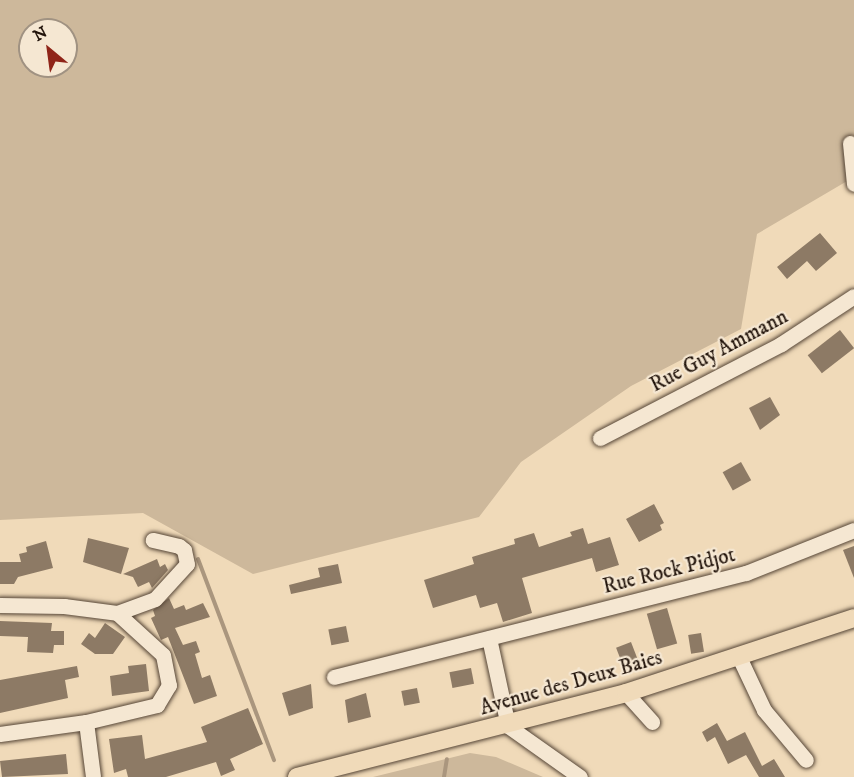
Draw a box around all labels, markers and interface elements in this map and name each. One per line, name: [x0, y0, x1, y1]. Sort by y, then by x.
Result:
north arrow: [18, 18, 78, 78]
text: N: [30, 22, 51, 46]
street label: Rue Guy Ammann: [646, 304, 792, 398]
street label: Rue Rock Pidjot: [600, 542, 738, 600]
street label: Avenue des Deux Baies: [477, 645, 665, 721]

